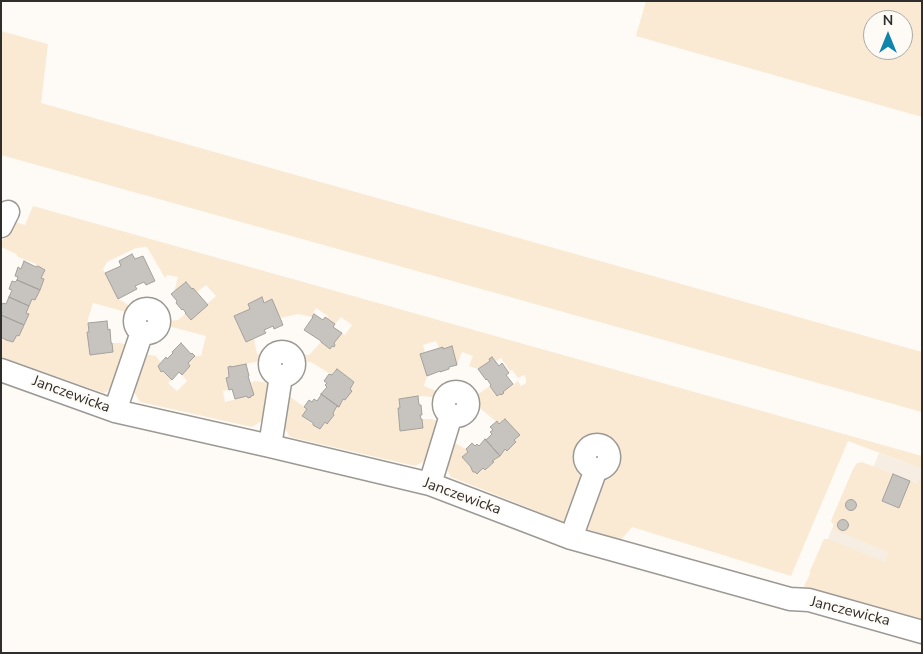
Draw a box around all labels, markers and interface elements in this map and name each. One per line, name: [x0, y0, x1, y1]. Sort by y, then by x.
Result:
north arrow: [863, 10, 913, 60]
text: N: [883, 11, 893, 30]
street label: Janczewicka: [30, 373, 112, 417]
street label: Janczewicka: [421, 475, 503, 519]
street label: Janczewicka: [808, 593, 892, 631]

